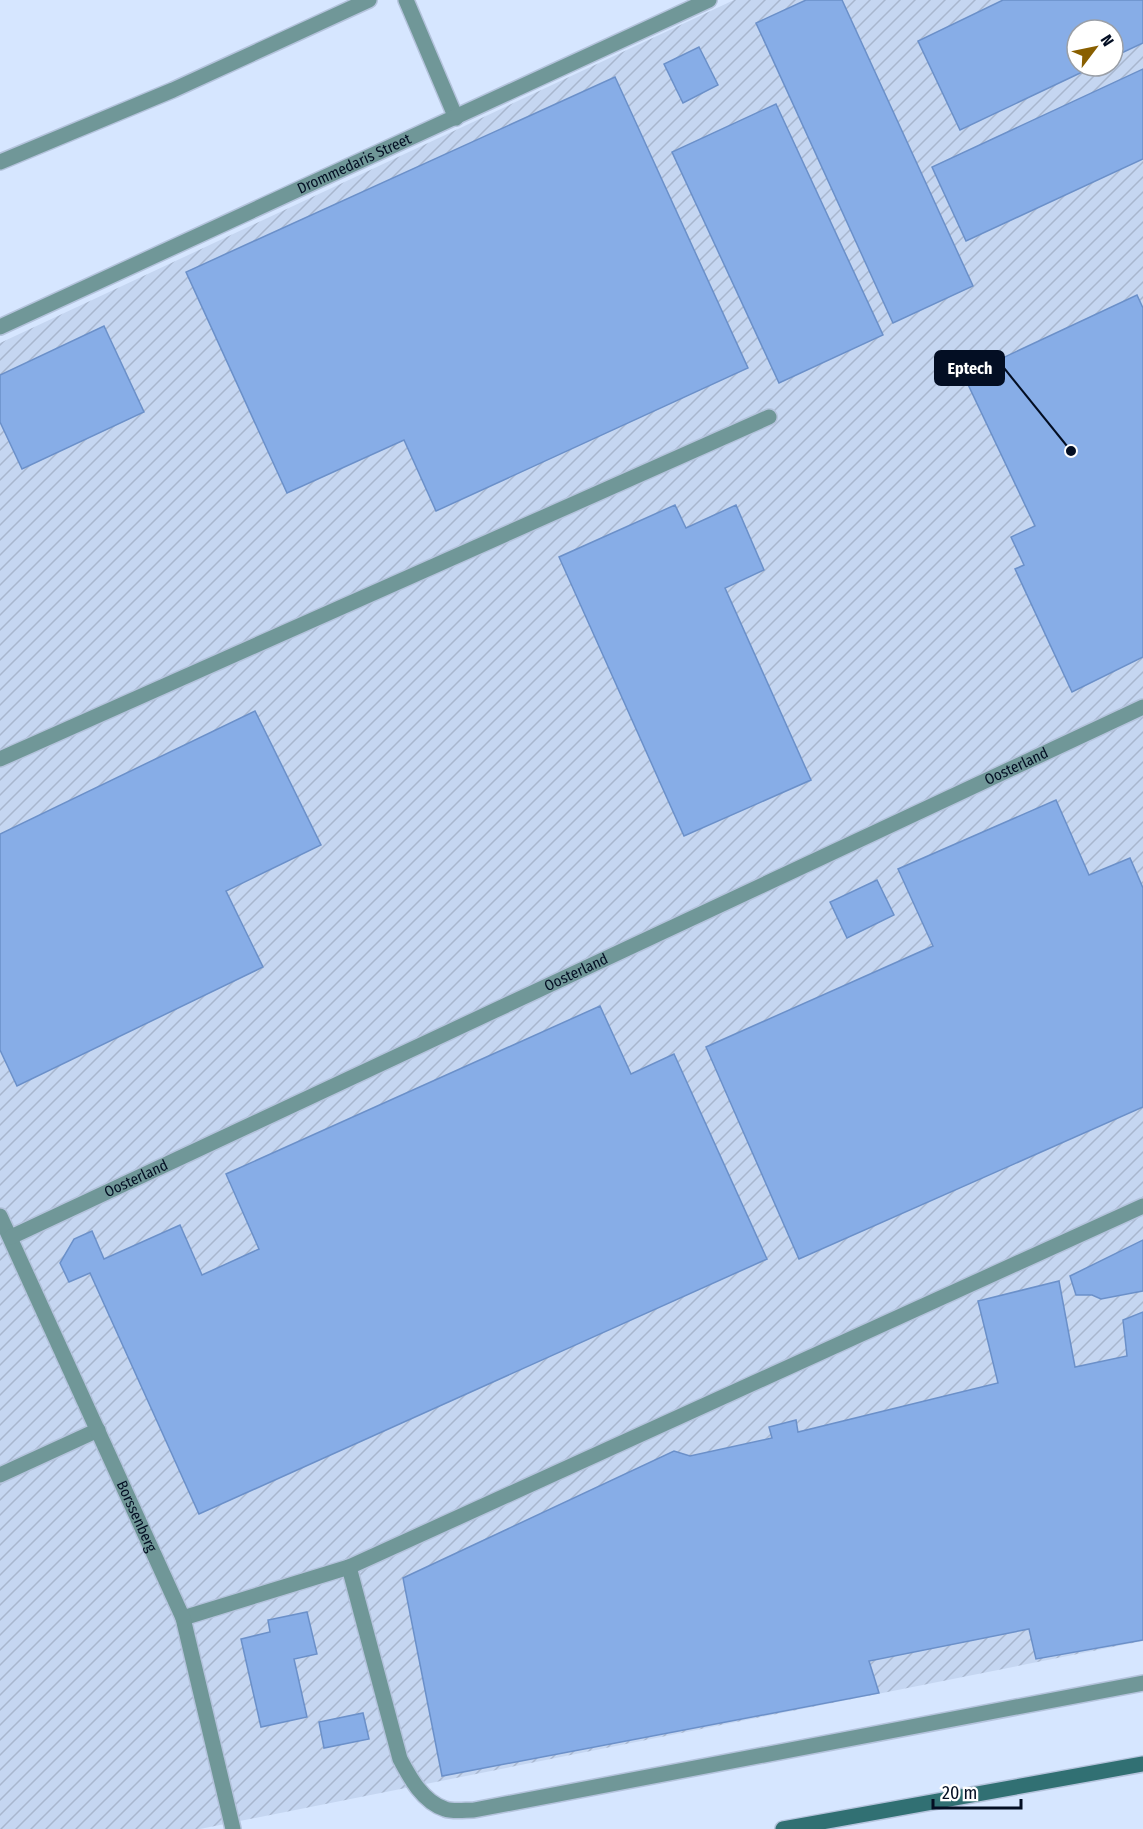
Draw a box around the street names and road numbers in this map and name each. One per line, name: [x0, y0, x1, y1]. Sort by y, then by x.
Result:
street label: Drommedaris Street: [294, 130, 414, 198]
street label: Oosterland: [982, 744, 1051, 789]
street label: Oosterland: [541, 950, 611, 995]
street label: Oosterland: [101, 1156, 171, 1201]
street label: Borssenberg: [113, 1478, 161, 1555]

